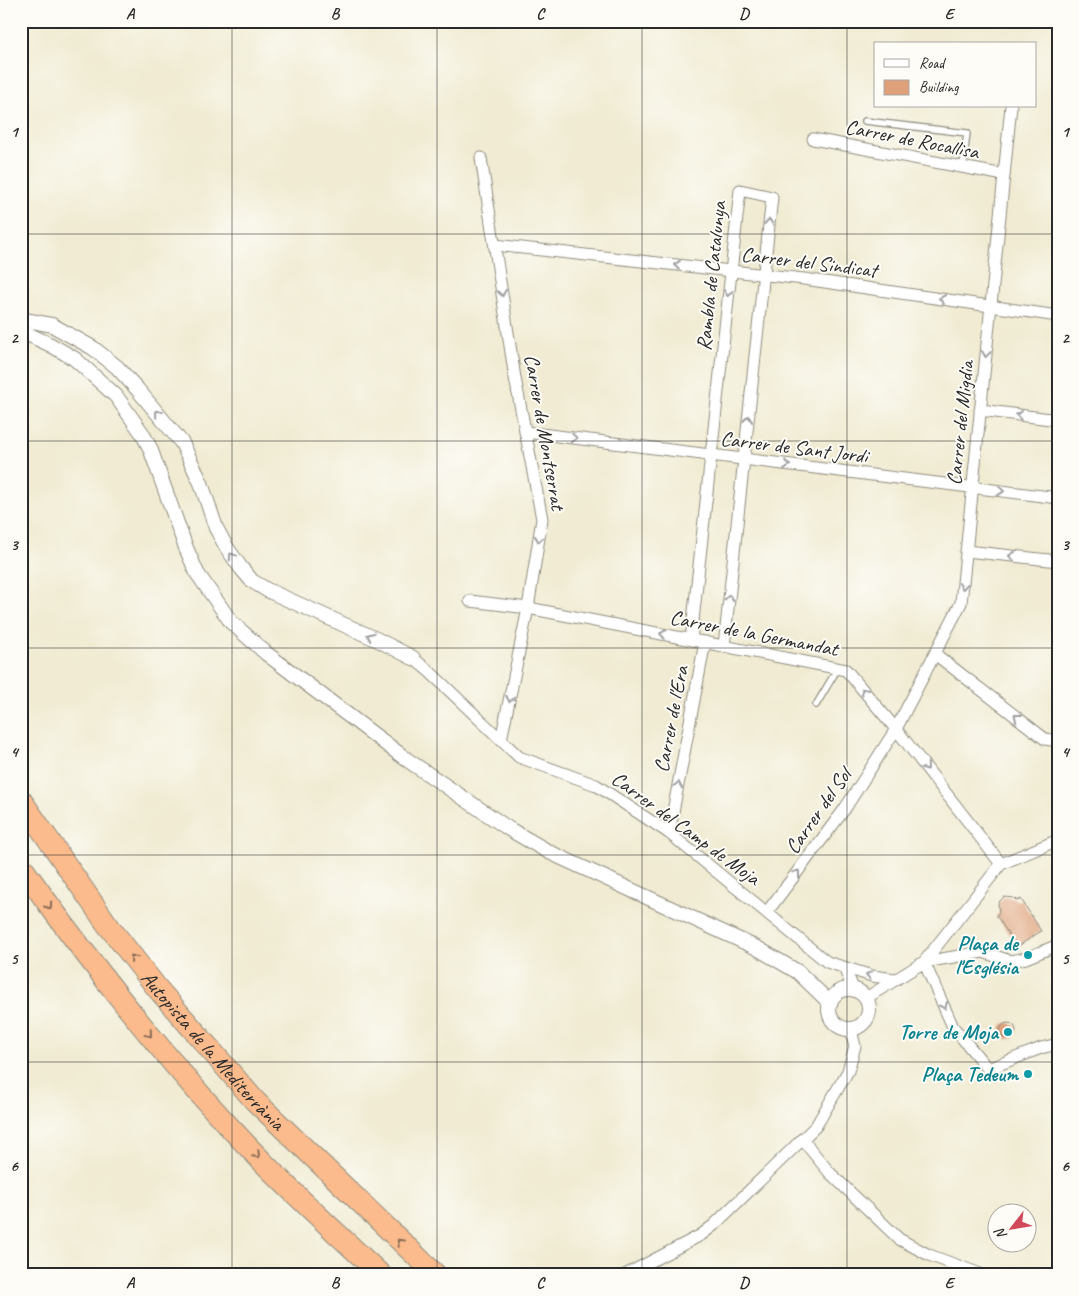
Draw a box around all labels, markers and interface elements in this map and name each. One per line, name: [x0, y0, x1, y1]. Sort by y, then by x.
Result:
text: A: [126, 4, 136, 24]
text: B: [331, 4, 341, 24]
text: C: [536, 4, 546, 24]
text: D: [739, 4, 750, 24]
text: E: [945, 4, 956, 24]
legend: [874, 42, 1036, 108]
text: Road: [919, 54, 946, 73]
text: Building: [919, 78, 959, 97]
street label: Carrer de Rocallisa: [843, 113, 983, 165]
text: 1: [10, 122, 19, 142]
text: 1: [1061, 122, 1070, 142]
street label: Rambla de Catalunya: [690, 198, 732, 352]
one-way arrow: [764, 218, 775, 226]
street label: Carrer del Sindicat: [740, 241, 881, 284]
one-way arrow: [673, 260, 681, 271]
one-way arrow: [496, 289, 507, 297]
one-way arrow: [723, 289, 734, 297]
one-way arrow: [938, 294, 946, 305]
text: 2: [10, 328, 19, 348]
text: 2: [1061, 328, 1070, 348]
one-way arrow: [981, 351, 992, 359]
street label: Carrer de Montserrat: [519, 352, 572, 514]
street label: Carrer del Migdia: [941, 357, 980, 486]
one-way arrow: [154, 410, 163, 419]
one-way arrow: [1015, 410, 1023, 421]
one-way arrow: [743, 414, 754, 422]
street label: Carrer de Sant Jordi: [719, 425, 872, 469]
one-way arrow: [570, 432, 578, 443]
one-way arrow: [784, 459, 792, 470]
one-way arrow: [997, 485, 1005, 496]
text: 3: [10, 535, 19, 555]
one-way arrow: [534, 535, 544, 544]
text: 3: [1061, 535, 1070, 555]
one-way arrow: [1008, 551, 1016, 562]
one-way arrow: [229, 552, 238, 561]
one-way arrow: [958, 582, 969, 590]
one-way arrow: [723, 593, 734, 601]
street label: Carrer de la Germandat: [668, 604, 842, 662]
one-way arrow: [658, 629, 667, 640]
one-way arrow: [366, 632, 375, 643]
street label: Carrer de l'Era: [648, 662, 694, 774]
one-way arrow: [861, 688, 870, 697]
one-way arrow: [505, 695, 515, 703]
one-way arrow: [1014, 714, 1023, 722]
text: 4: [10, 742, 19, 762]
text: 4: [1061, 742, 1070, 762]
street label: Carrer del Sol: [779, 760, 859, 859]
one-way arrow: [920, 761, 928, 770]
street label: Carrer del Camp de Moja: [607, 765, 767, 892]
one-way arrow: [672, 781, 682, 790]
one-way arrow: [791, 870, 799, 879]
one-way arrow: [43, 900, 52, 910]
place label: Plaça de l'Església: [955, 930, 1020, 980]
text: 5: [11, 949, 20, 969]
marker: Plaça de l'Església: [1022, 949, 1034, 961]
text: 5: [1062, 949, 1071, 969]
one-way arrow: [131, 955, 139, 964]
street label: Autopista de la Mediterrània: [135, 966, 291, 1137]
one-way arrow: [865, 970, 873, 981]
one-way arrow: [937, 1001, 948, 1010]
place label: Torre de Moja: [899, 1019, 999, 1045]
marker: Torre de Moja: [1002, 1026, 1014, 1038]
one-way arrow: [143, 1028, 152, 1037]
place label: Plaça Tedeum: [922, 1061, 1019, 1087]
marker: Plaça Tedeum: [1022, 1068, 1034, 1080]
one-way arrow: [251, 1150, 260, 1159]
text: 6: [10, 1156, 19, 1176]
text: 6: [1061, 1156, 1070, 1176]
north arrow: [986, 1204, 1036, 1254]
text: N: [991, 1224, 1011, 1243]
one-way arrow: [397, 1238, 406, 1247]
text: A: [126, 1273, 136, 1293]
text: B: [331, 1273, 341, 1293]
text: C: [536, 1273, 546, 1293]
text: D: [739, 1273, 750, 1293]
text: E: [945, 1273, 956, 1293]

